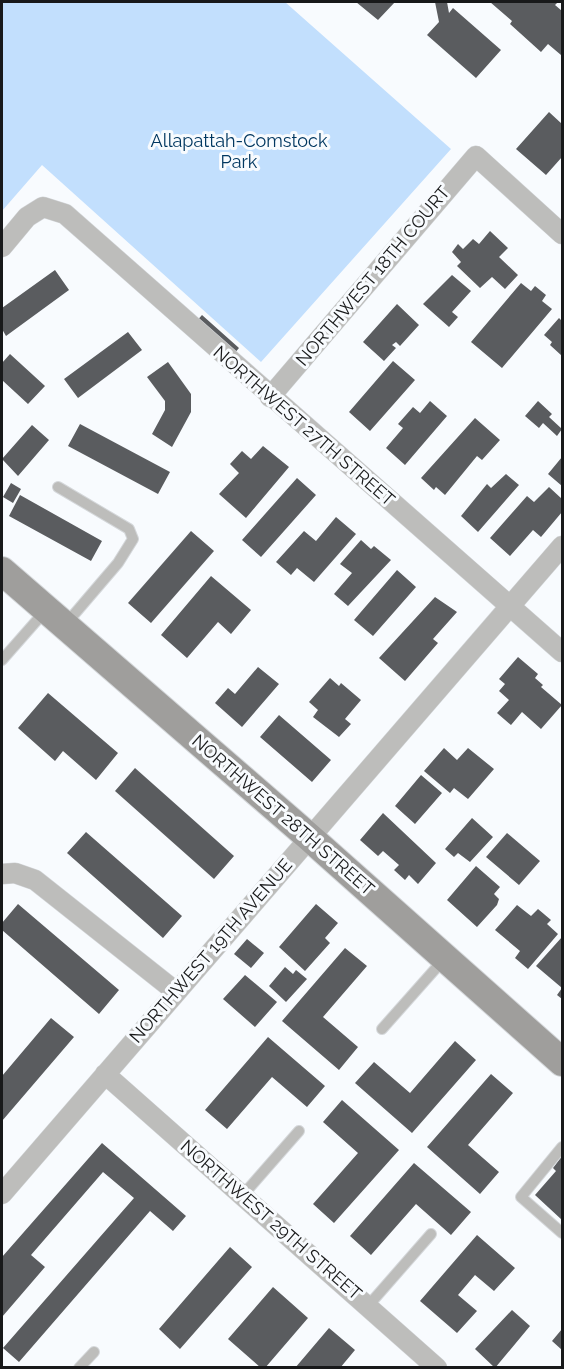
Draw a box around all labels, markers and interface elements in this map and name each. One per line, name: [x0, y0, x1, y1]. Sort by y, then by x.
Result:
park label: Allapattah-Comstock Park: [151, 130, 328, 172]
street label: NORTHWEST 18TH COURT: [291, 182, 454, 370]
street label: NORTHWEST 27TH STREET: [209, 341, 399, 510]
street label: NORTHWEST 28TH STREET: [188, 730, 379, 899]
street label: NORTHWEST 19TH AVENUE: [125, 854, 296, 1047]
street label: NORTHWEST 29TH STREET: [177, 1135, 366, 1304]

